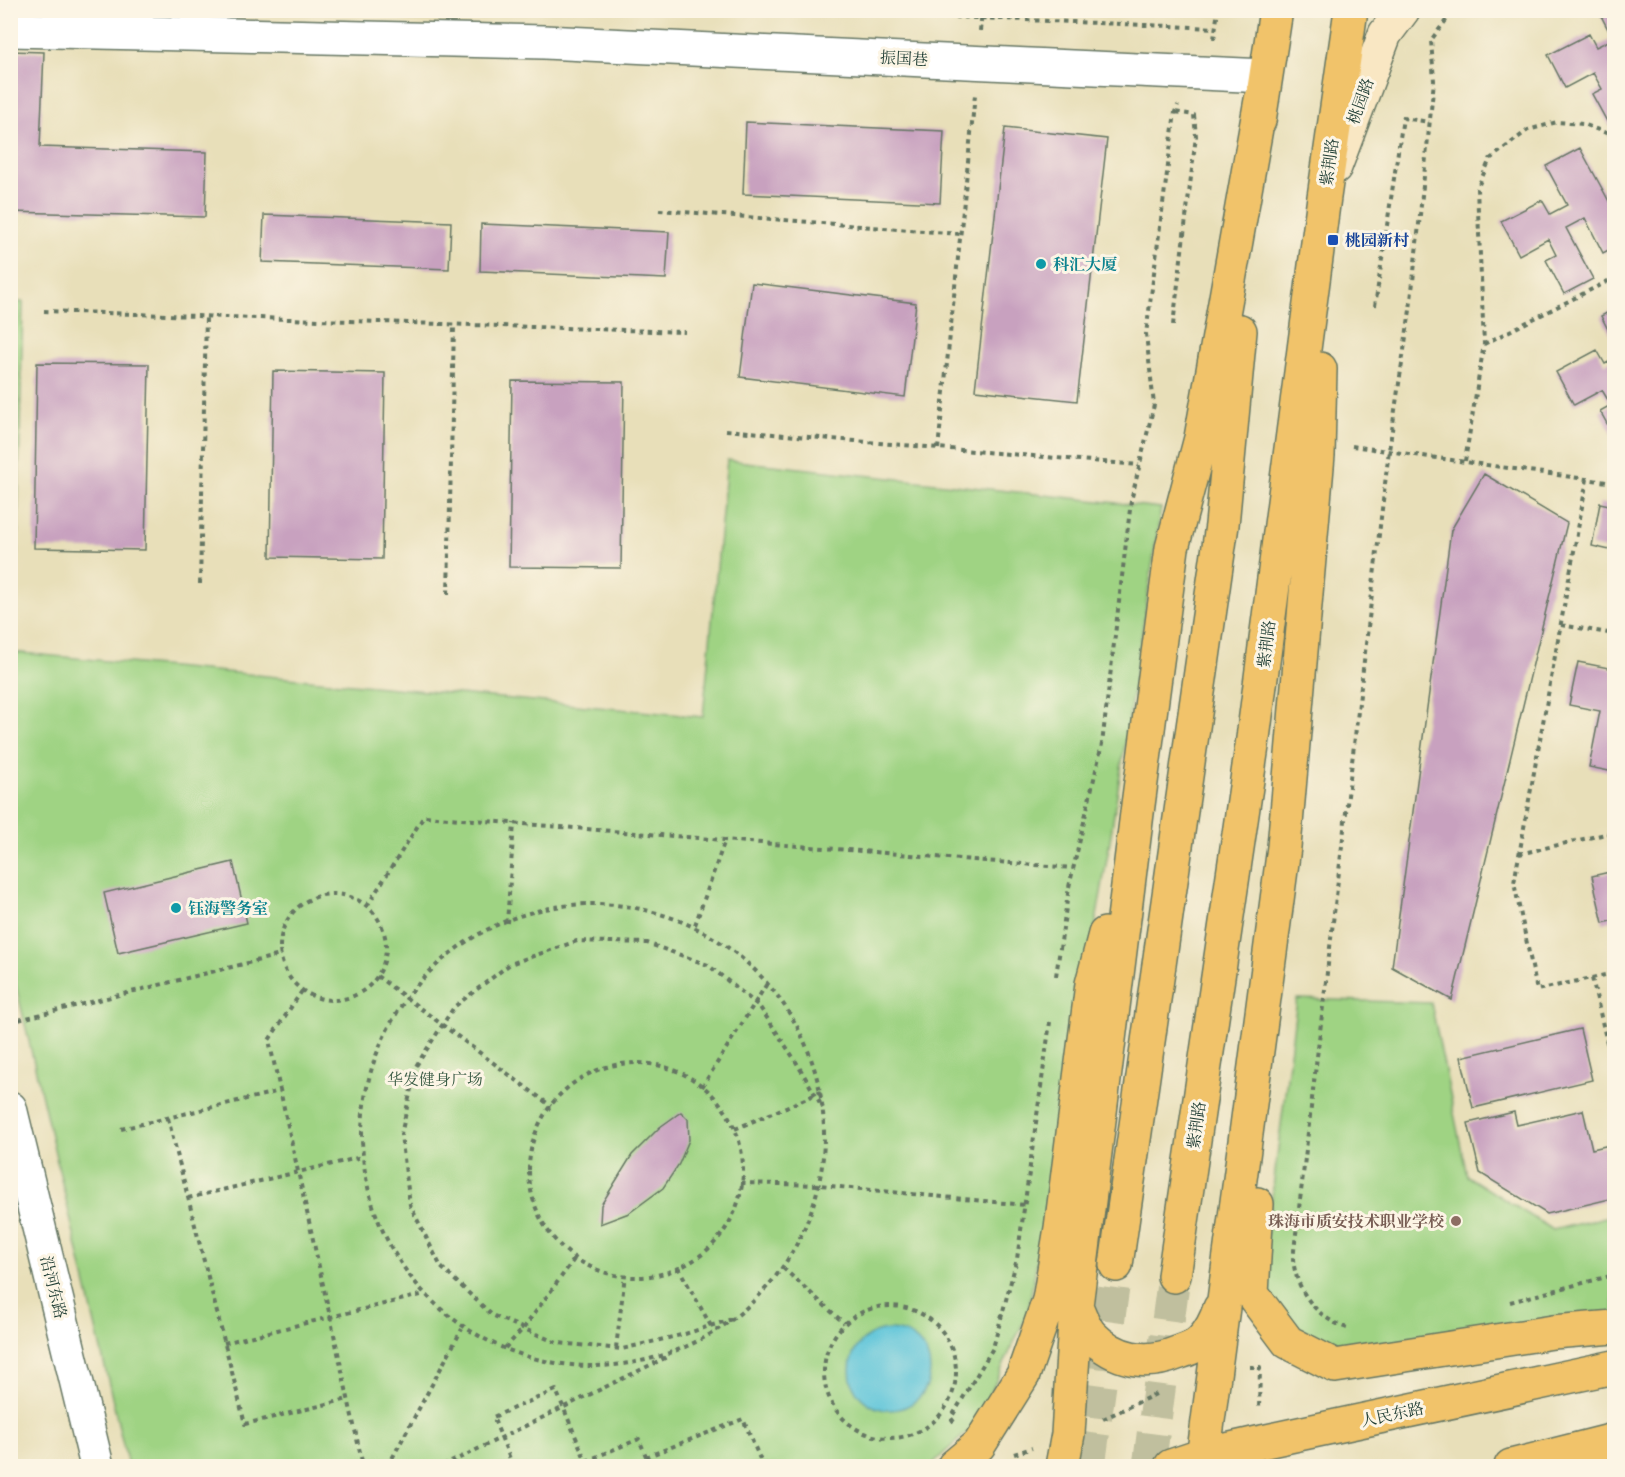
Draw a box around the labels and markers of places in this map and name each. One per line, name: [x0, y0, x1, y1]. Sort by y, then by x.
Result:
place label: 桃园新村: [1345, 232, 1409, 252]
marker: 桃园新村: [1326, 233, 1340, 247]
place label: 科汇大厦: [1053, 256, 1117, 276]
marker: 科汇大厦: [1034, 257, 1048, 271]
place label: 钰海警务室: [188, 899, 268, 920]
marker: 钰海警务室: [169, 901, 183, 915]
place label: 珠海市质安技术职业学校: [1268, 1212, 1444, 1233]
marker: 珠海市质安技术职业学校: [1449, 1214, 1463, 1228]

